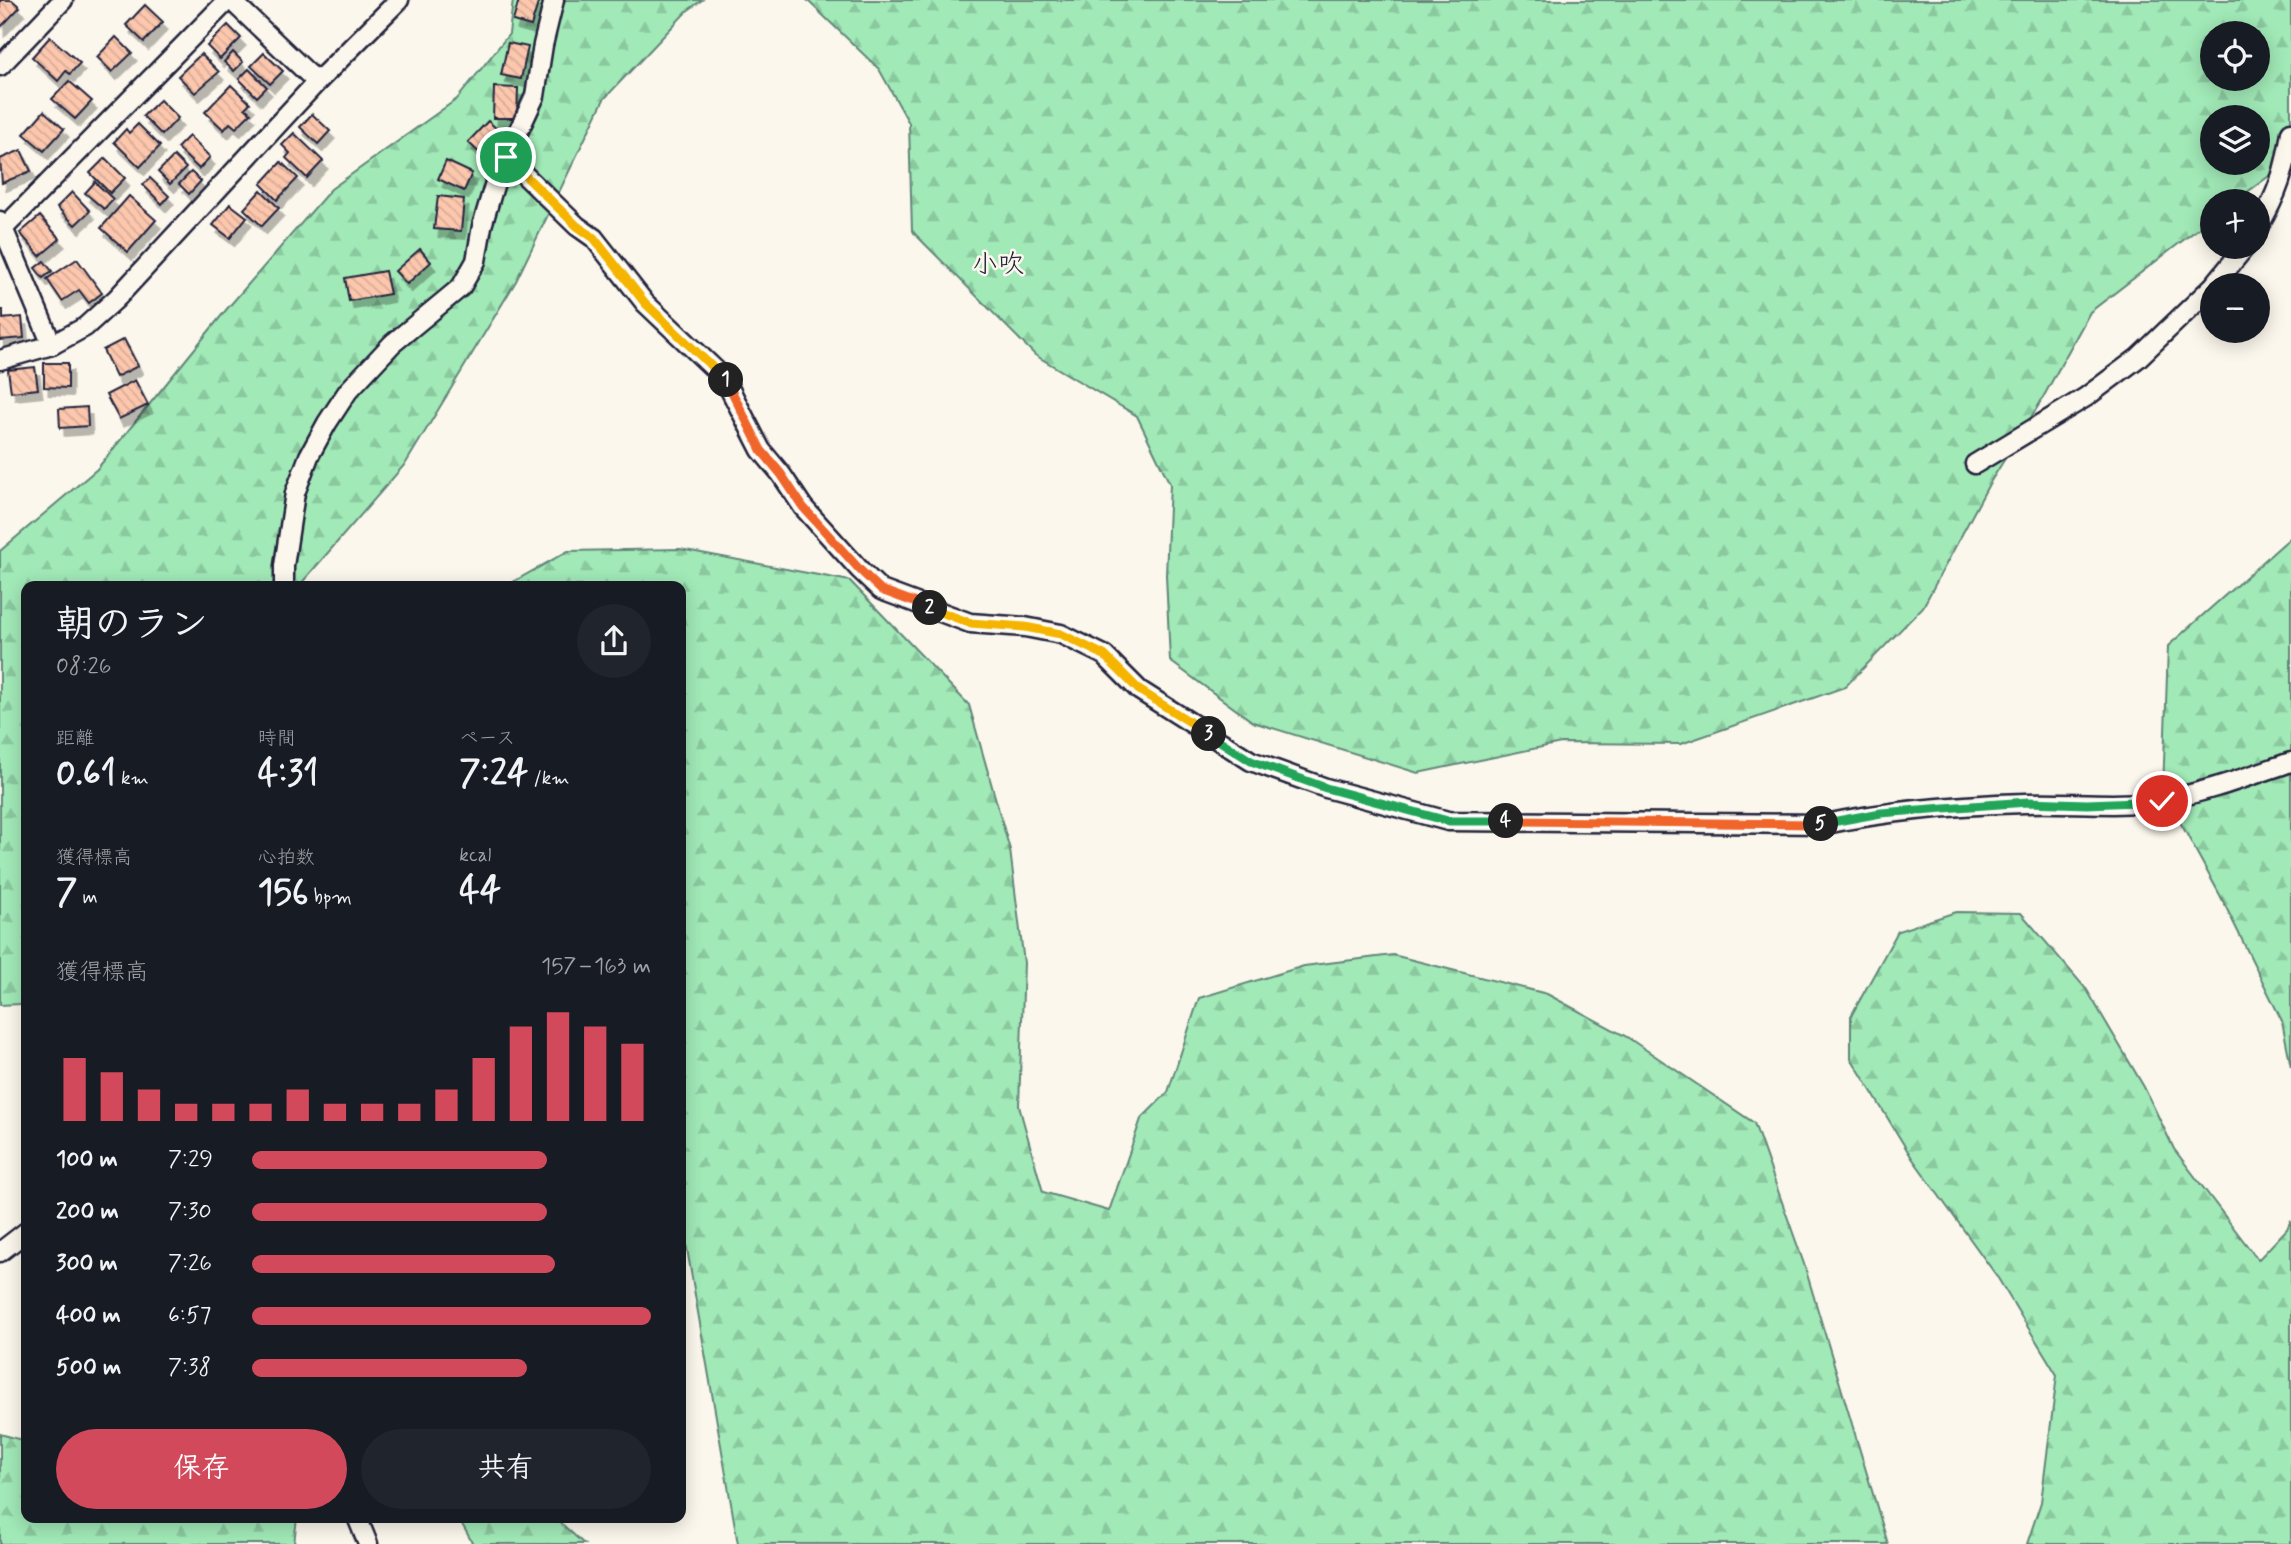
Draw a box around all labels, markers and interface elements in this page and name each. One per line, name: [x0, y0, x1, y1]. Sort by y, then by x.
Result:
map controls: [2200, 21, 2270, 343]
button: locate: [2200, 21, 2270, 91]
button: layers: [2200, 105, 2270, 175]
pin: [476, 127, 536, 187]
icon: arrive: [487, 138, 525, 176]
button: +: [2200, 189, 2270, 259]
district label: 小吹: [972, 248, 1024, 282]
button: −: [2200, 273, 2270, 343]
pin: 1: [708, 362, 744, 398]
text: 1: [721, 367, 730, 392]
pin: 2: [912, 590, 948, 626]
text: 2: [925, 595, 934, 620]
text: 朝のラン: [56, 601, 208, 650]
button: share: [577, 604, 651, 678]
text: 08:26: [56, 652, 112, 682]
pin: 3: [1192, 716, 1226, 752]
text: 3: [1204, 721, 1213, 746]
text: 距離: [56, 726, 94, 751]
text: 時間: [258, 726, 296, 751]
text: ペース: [459, 726, 515, 751]
text: 0.61: [56, 751, 116, 797]
text: 4:31: [258, 751, 318, 797]
text: 7:24: [459, 751, 528, 797]
text: km: [116, 766, 149, 791]
text: /km: [528, 766, 569, 791]
pin: [2132, 771, 2192, 831]
icon: check: [2143, 782, 2181, 820]
pin: 4: [1488, 804, 1524, 838]
pin: 5: [1804, 806, 1839, 842]
text: 4: [1500, 808, 1511, 833]
text: 5: [1815, 811, 1826, 836]
text: kcal: [459, 843, 491, 868]
text: 獲得標高: [56, 845, 132, 870]
text: 心拍数: [258, 845, 315, 870]
text: 44: [459, 868, 501, 914]
text: 7: [56, 870, 77, 916]
text: 156: [258, 870, 308, 916]
text: m: [77, 885, 98, 910]
text: bpm: [308, 885, 352, 910]
text: 157–163 m: [541, 952, 651, 982]
text: 獲得標高: [56, 958, 148, 988]
text: 100 m: [56, 1145, 118, 1175]
text: 7:29: [168, 1145, 213, 1175]
text: 200 m: [56, 1197, 119, 1227]
text: 7:30: [168, 1197, 212, 1227]
text: 300 m: [56, 1249, 118, 1279]
text: 7:26: [168, 1249, 212, 1279]
text: 400 m: [56, 1301, 121, 1331]
text: 6:57: [168, 1301, 211, 1331]
text: 500 m: [56, 1353, 121, 1383]
text: 7:38: [168, 1353, 211, 1383]
button: 保存: [56, 1429, 347, 1509]
button: 共有: [361, 1429, 651, 1509]

